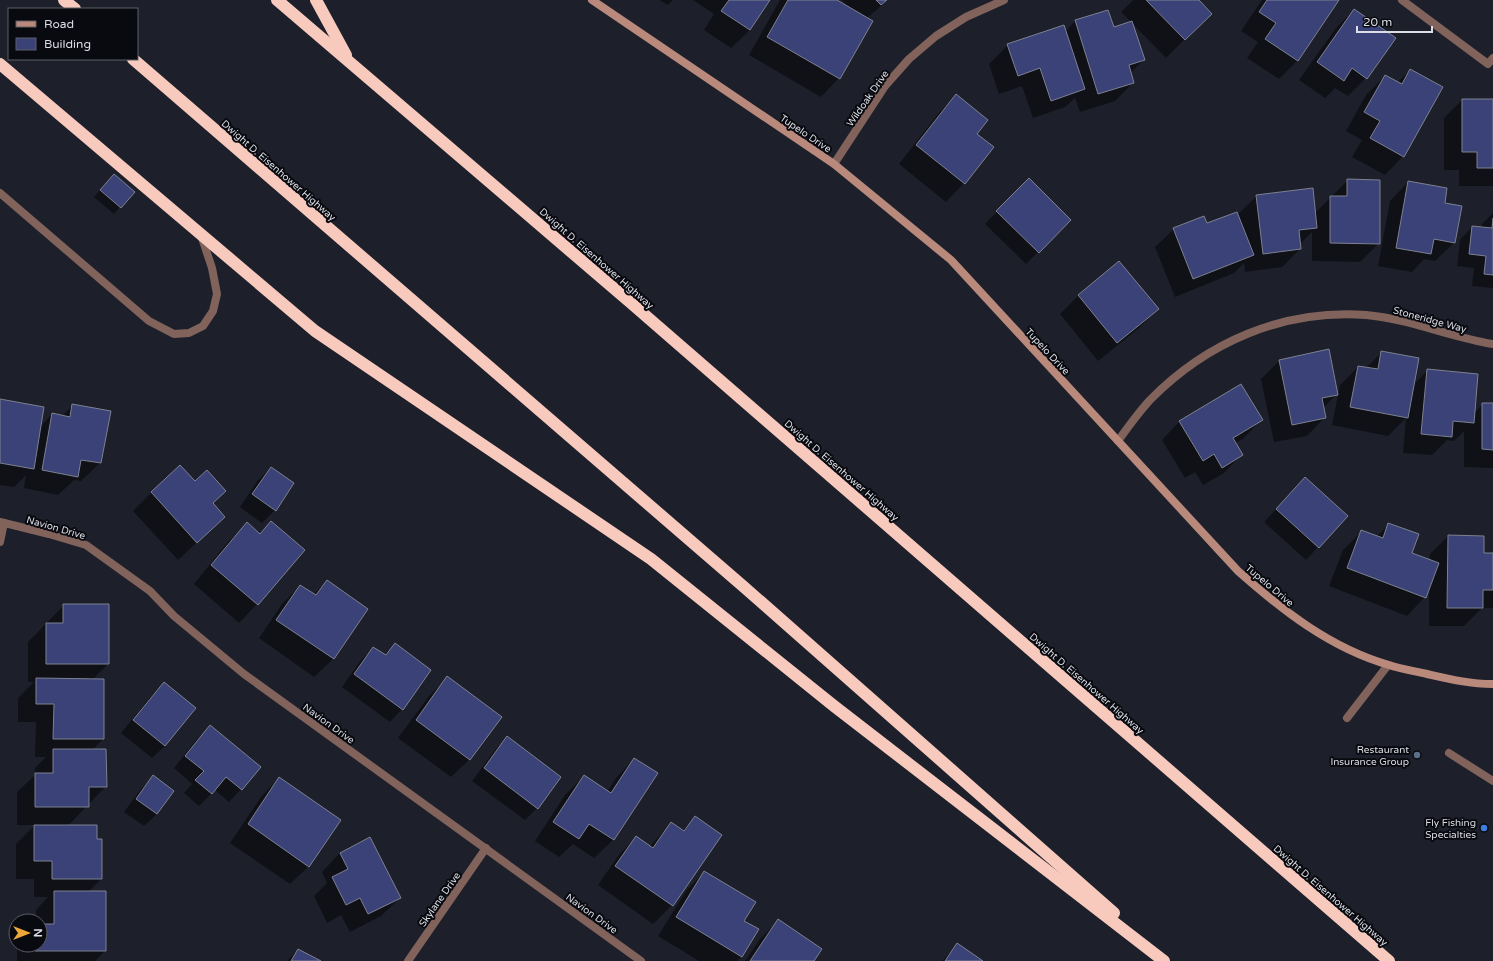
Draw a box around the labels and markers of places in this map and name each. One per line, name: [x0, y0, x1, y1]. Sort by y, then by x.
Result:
place label: Restaurant Insurance Group: [1330, 744, 1409, 768]
marker: Restaurant Insurance Group: [1412, 750, 1422, 760]
place label: Fly Fishing Specialties: [1425, 817, 1476, 841]
marker: Fly Fishing Specialties: [1479, 823, 1489, 833]

